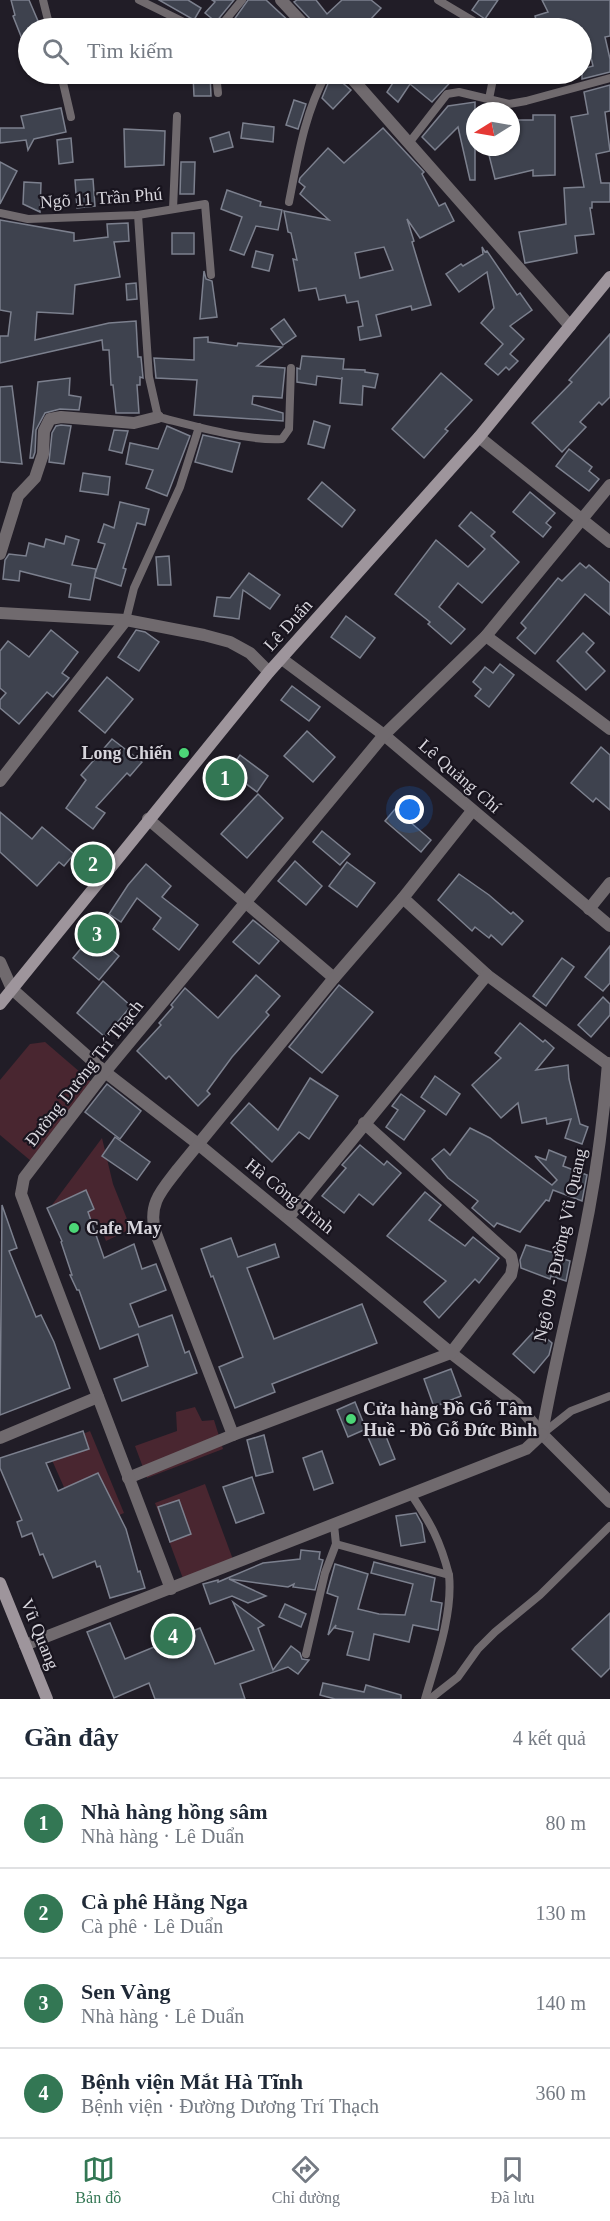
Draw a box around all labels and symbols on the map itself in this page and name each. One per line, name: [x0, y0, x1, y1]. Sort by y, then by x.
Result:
north arrow: [466, 102, 520, 156]
street label: Ngõ 11 Trần Phú: [39, 184, 163, 212]
street label: Lê Duẩn: [260, 595, 316, 655]
street label: Lê Quảng Chí: [415, 735, 505, 817]
place label: Long Chiến: [81, 743, 172, 763]
marker: Long Chiến: [177, 746, 191, 760]
pin: 1: [206, 756, 244, 800]
your location: [395, 795, 424, 824]
pin: 2: [74, 842, 112, 886]
pin: 3: [78, 912, 116, 956]
street label: Đường Dương Trí Thạch: [21, 996, 147, 1150]
street label: Ngõ 09 - Đường Vũ Quang: [530, 1146, 590, 1344]
street label: Hà Công Trình: [242, 1154, 338, 1238]
place label: Cafe May: [86, 1218, 161, 1238]
marker: Cafe May: [67, 1221, 81, 1235]
place label: Cửa hàng Đồ Gỗ Tâm Huề - Đồ Gỗ Đức Bình: [363, 1399, 537, 1440]
marker: Cửa hàng Đồ Gỗ Tâm Huề - Đồ Gỗ Đức Bình: [344, 1412, 358, 1426]
street label: Vũ Quang: [17, 1596, 63, 1672]
pin: 4: [154, 1614, 192, 1658]

